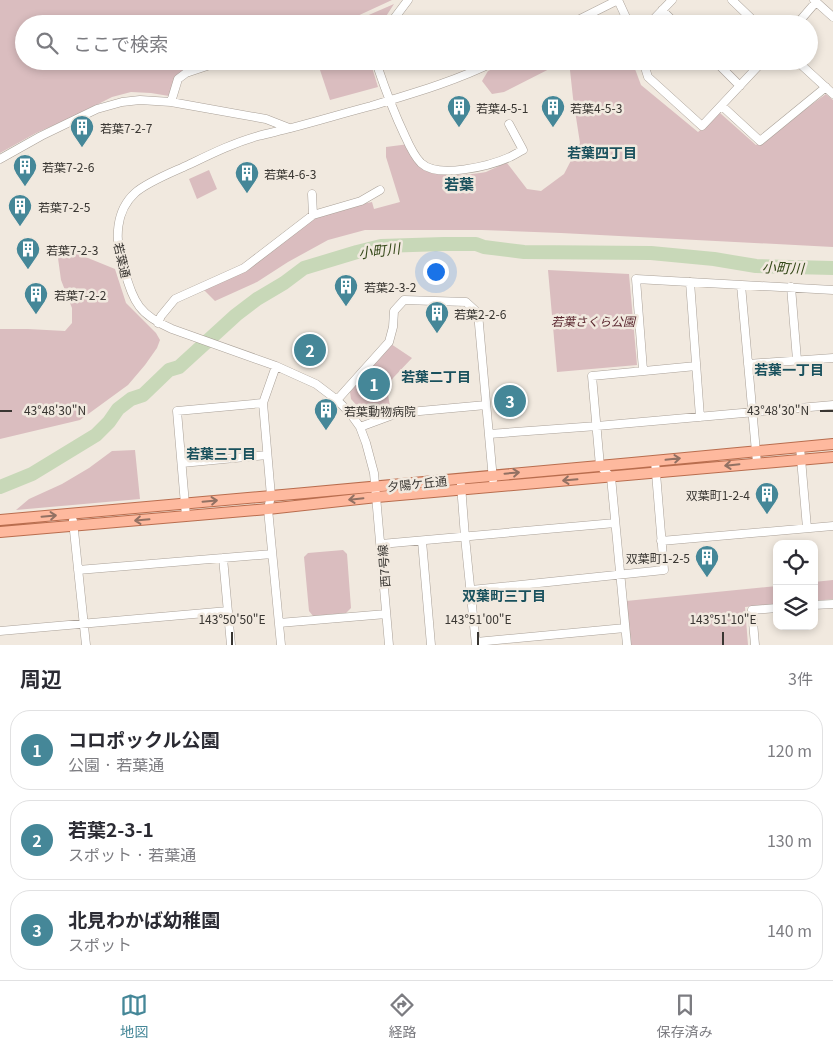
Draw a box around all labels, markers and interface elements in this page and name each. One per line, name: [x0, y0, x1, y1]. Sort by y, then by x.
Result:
search box: [15, 15, 818, 70]
icon: search: [33, 29, 61, 57]
text: ここで検索: [73, 29, 168, 56]
building icon: 若葉4-5-1: [446, 94, 472, 128]
building icon: 若葉4-5-3: [540, 94, 566, 128]
place label: 若葉4-5-1: [476, 99, 528, 116]
place label: 若葉4-5-3: [570, 99, 622, 116]
building icon: 若葉7-2-7: [69, 114, 95, 148]
place label: 若葉7-2-7: [100, 119, 153, 136]
district label: 若葉四丁目: [567, 142, 637, 162]
building icon: 若葉7-2-6: [12, 153, 38, 187]
place label: 若葉7-2-6: [42, 158, 95, 175]
building icon: 若葉4-6-3: [234, 160, 260, 194]
place label: 若葉4-6-3: [264, 165, 316, 182]
district label: 若葉: [444, 173, 474, 194]
building icon: 若葉7-2-5: [7, 193, 33, 227]
place label: 若葉7-2-5: [38, 198, 91, 215]
building icon: 若葉7-2-3: [15, 236, 41, 270]
water label: 小町川: [357, 237, 403, 262]
place label: 若葉7-2-3: [46, 241, 98, 258]
street label: 若葉通: [111, 241, 135, 279]
water label: 小町川: [762, 256, 806, 278]
your location: [423, 259, 449, 285]
building icon: 若葉2-3-2: [333, 273, 359, 307]
place label: 若葉2-3-2: [364, 278, 417, 295]
building icon: 若葉7-2-2: [23, 281, 49, 315]
place label: 若葉7-2-2: [54, 286, 107, 303]
building icon: 若葉2-2-6: [424, 300, 450, 334]
place label: 若葉2-2-6: [454, 305, 507, 322]
park label: 若葉さくら公園: [551, 312, 637, 329]
pin: 2: [294, 331, 326, 369]
district label: 若葉一丁目: [754, 359, 824, 379]
pin: 1: [358, 365, 390, 403]
district label: 若葉二丁目: [401, 366, 471, 386]
pin: 3: [494, 382, 526, 420]
building icon: 若葉動物病院: [313, 397, 339, 431]
text: 43°48'30"N: [24, 401, 86, 418]
text: 43°48'30"N: [747, 401, 809, 418]
place label: 若葉動物病院: [344, 402, 416, 419]
district label: 若葉三丁目: [186, 443, 256, 463]
one-way arrow: [665, 454, 681, 464]
one-way arrow: [724, 460, 740, 470]
one-way arrow: [503, 469, 519, 478]
street label: 夕陽ケ丘通: [386, 471, 448, 495]
one-way arrow: [563, 475, 579, 485]
building icon: 双葉町1-2-4: [754, 481, 780, 515]
place label: 双葉町1-2-4: [686, 486, 750, 503]
one-way arrow: [348, 494, 364, 504]
one-way arrow: [202, 496, 218, 506]
one-way arrow: [40, 511, 56, 521]
one-way arrow: [134, 515, 150, 525]
map controls: [773, 540, 818, 630]
button: locate: [773, 540, 818, 585]
street label: 西7号線: [373, 544, 393, 588]
building icon: 双葉町1-2-5: [694, 544, 720, 578]
place label: 双葉町1-2-5: [626, 549, 690, 566]
district label: 双葉町三丁目: [462, 585, 546, 605]
button: layers: [773, 585, 818, 630]
text: 143°50'50"E: [198, 610, 266, 627]
text: 143°51'00"E: [444, 610, 512, 627]
text: 143°51'10"E: [689, 610, 757, 627]
text: 周辺: [20, 663, 62, 693]
text: 3件: [788, 666, 813, 690]
text: コロポックル公園: [68, 725, 219, 752]
text: 1: [32, 738, 42, 762]
text: 120 m: [767, 738, 812, 762]
text: 公園 · 若葉通: [68, 752, 164, 776]
text: 若葉2-3-1: [68, 815, 154, 842]
text: 2: [32, 828, 42, 852]
text: 130 m: [767, 828, 812, 852]
text: スポット · 若葉通: [68, 842, 196, 866]
text: 北見わかば幼稚園: [68, 905, 220, 932]
text: 3: [32, 918, 42, 942]
text: 140 m: [767, 918, 812, 942]
text: スポット: [68, 932, 132, 956]
tab: 地図: [120, 991, 148, 1041]
tab: 経路: [388, 991, 416, 1041]
tab: 保存済み: [657, 991, 713, 1041]

